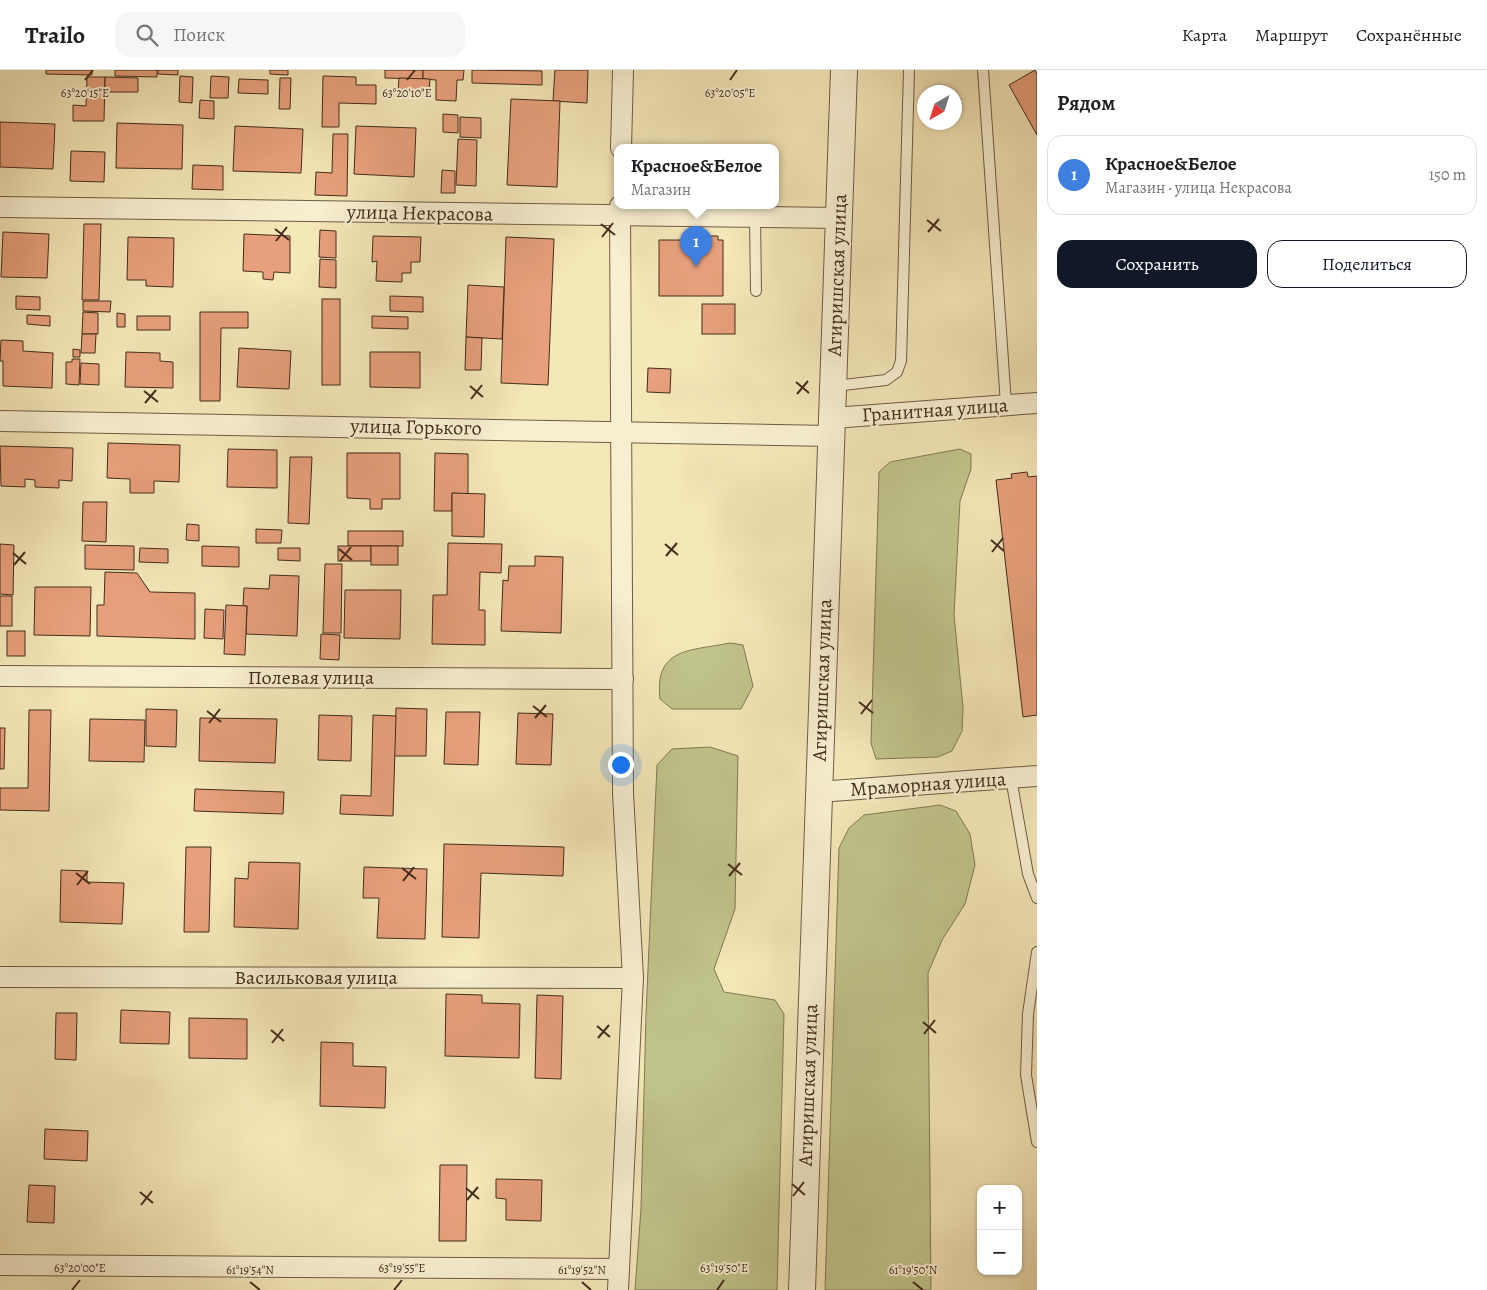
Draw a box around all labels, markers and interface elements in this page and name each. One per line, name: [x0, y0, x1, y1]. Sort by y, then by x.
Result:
search box: [115, 12, 465, 57]
text: Trailo: [25, 19, 85, 51]
icon: search: [133, 21, 161, 49]
text: Поиск: [173, 22, 225, 48]
text: Карта: [1182, 23, 1227, 47]
text: Маршрут: [1255, 23, 1328, 47]
text: Сохранённые: [1356, 23, 1462, 47]
text: 63°20'15"E: [61, 85, 109, 101]
text: 63°20'10"E: [382, 85, 432, 101]
text: 63°20'05"E: [705, 85, 755, 101]
north arrow: [917, 85, 962, 130]
text: Рядом: [1057, 89, 1115, 117]
popup: [614, 144, 779, 209]
text: Красное&Белое: [1105, 151, 1237, 177]
text: Красное&Белое: [631, 153, 762, 179]
text: 1: [1071, 164, 1077, 186]
text: 150 m: [1429, 164, 1466, 186]
text: Магазин · улица Некрасова: [1105, 177, 1292, 199]
text: Магазин: [631, 179, 691, 201]
street label: Агиришская улица: [821, 193, 853, 358]
street label: улица Некрасова: [346, 198, 494, 228]
pin: 1: [680, 226, 712, 267]
button: Сохранить: [1057, 240, 1257, 288]
button: Поделиться: [1267, 240, 1467, 288]
street label: Гранитная улица: [861, 391, 1010, 429]
street label: улица Горького: [349, 412, 482, 442]
street label: Агиришская улица: [806, 598, 838, 763]
street label: Полевая улица: [248, 664, 375, 691]
your location: [608, 752, 634, 778]
street label: Мраморная улица: [849, 765, 1008, 803]
street label: Васильковая улица: [234, 964, 399, 991]
street label: Агиришская улица: [792, 1003, 824, 1168]
map controls: [977, 1185, 1022, 1275]
button: +: [977, 1185, 1022, 1230]
button: −: [977, 1230, 1022, 1275]
text: 63°20'00"E: [54, 1260, 106, 1276]
text: 63°19'55"E: [379, 1260, 425, 1276]
text: 63°19'50"E: [700, 1260, 748, 1276]
text: 61°19'54"N: [226, 1262, 274, 1278]
text: 61°19'52"N: [558, 1262, 606, 1278]
text: 61°19'50"N: [889, 1262, 938, 1278]

